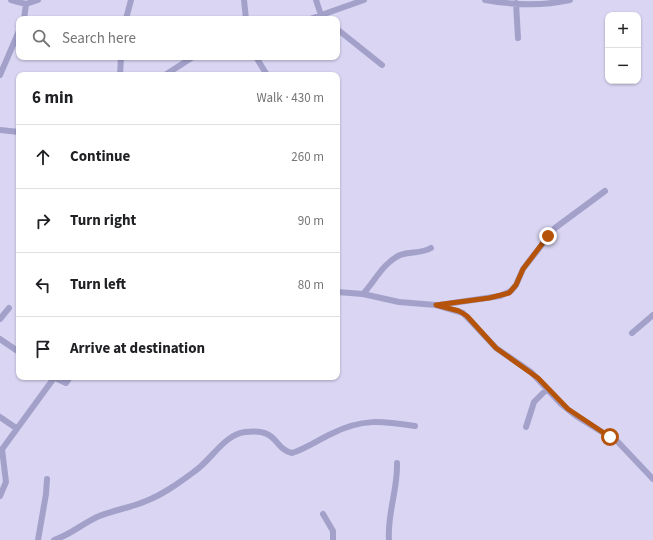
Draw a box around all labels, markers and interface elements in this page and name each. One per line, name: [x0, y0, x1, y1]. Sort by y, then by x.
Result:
map controls: [605, 12, 641, 84]
button: +: [605, 12, 641, 48]
search box: [16, 16, 340, 60]
icon: search: [30, 27, 52, 49]
text: Search here: [62, 28, 136, 49]
button: −: [605, 48, 641, 84]
text: 6 min: [32, 86, 73, 110]
text: Walk · 430 m: [256, 89, 324, 107]
icon: ahead: [32, 146, 54, 168]
text: Continue: [70, 146, 130, 167]
text: 260 m: [291, 148, 324, 166]
icon: right: [32, 210, 54, 232]
text: Turn right: [70, 210, 136, 231]
text: 90 m: [298, 212, 324, 230]
route end: [539, 227, 557, 245]
icon: left: [32, 274, 54, 296]
text: Turn left: [70, 274, 126, 295]
text: 80 m: [298, 276, 324, 294]
icon: arrive: [32, 338, 54, 360]
text: Arrive at destination: [70, 338, 205, 359]
route start: [601, 428, 619, 446]

